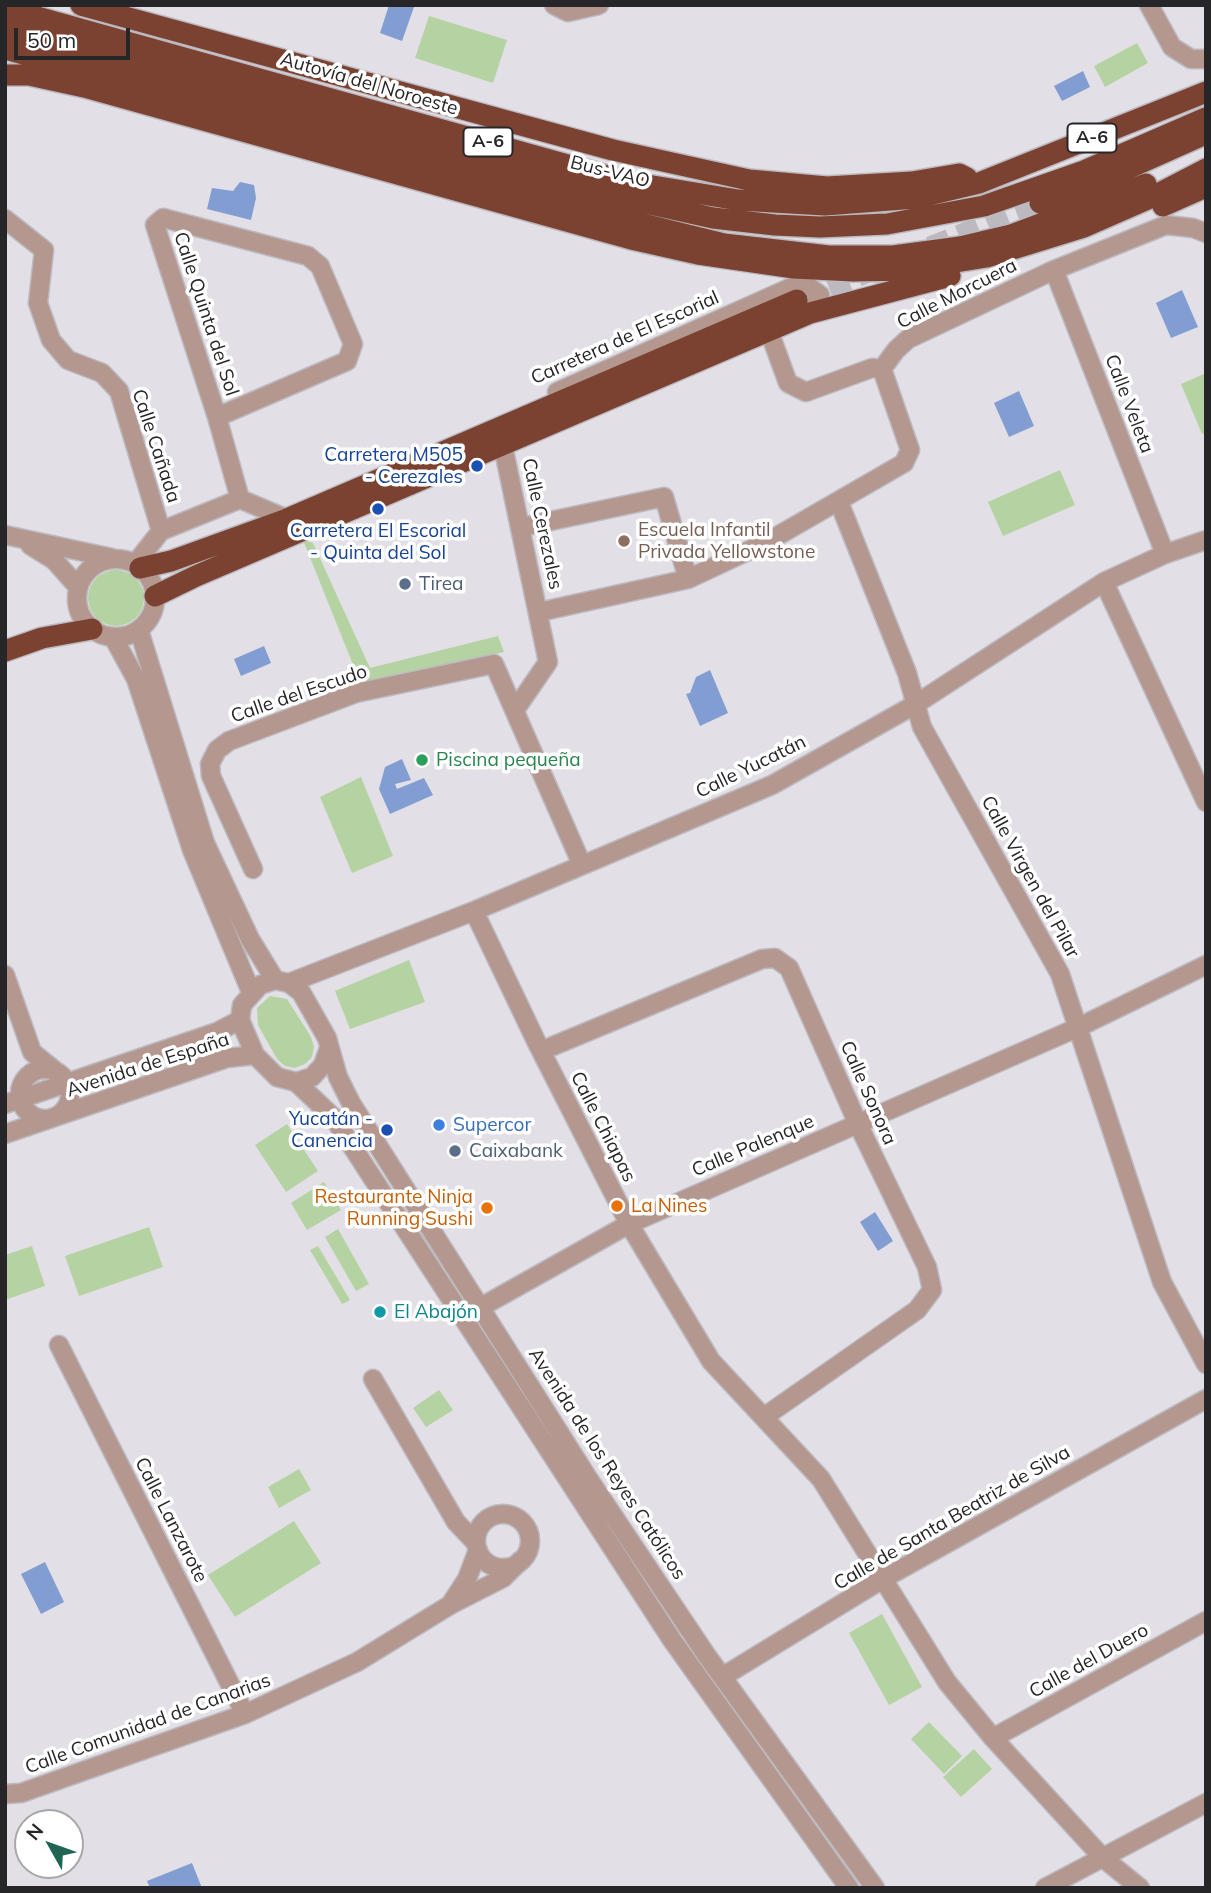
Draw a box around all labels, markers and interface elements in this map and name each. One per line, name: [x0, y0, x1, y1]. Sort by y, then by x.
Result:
scale bar: [18, 14, 133, 58]
text: 50 m: [27, 27, 76, 53]
street label: Autovía del Noroeste: [278, 48, 460, 120]
road number: A-6: [1068, 124, 1116, 153]
road number: A-6: [463, 127, 512, 156]
street label: Bus-VAO: [568, 151, 652, 193]
street label: Calle Quinta del Sol: [169, 229, 243, 399]
street label: Calle Morcuera: [893, 254, 1021, 334]
street label: Carretera de El Escorial: [527, 286, 723, 390]
street label: Calle Veleta: [1100, 351, 1158, 457]
street label: Calle Cañada: [127, 386, 185, 506]
place label: Carretera M505 - Cerezales: [324, 444, 463, 488]
street label: Calle Cerezales: [517, 456, 567, 592]
marker: Carretera M505 - Cerezales: [469, 458, 485, 474]
marker: Carretera El Escorial - Quinta del Sol: [370, 501, 386, 517]
place label: Escuela Infantil Privada Yellowstone: [638, 519, 815, 563]
place label: Carretera El Escorial - Quinta del Sol: [290, 520, 466, 564]
marker: Escuela Infantil Privada Yellowstone: [616, 533, 632, 549]
place label: Tirea: [419, 573, 464, 595]
marker: Tirea: [397, 576, 413, 592]
street label: Calle del Escudo: [228, 660, 370, 728]
street label: Calle Yucatán: [692, 731, 810, 803]
place label: Piscina pequeña: [436, 749, 581, 771]
marker: Piscina pequeña: [414, 752, 430, 768]
street label: Calle Virgen del Pilar: [976, 792, 1084, 962]
street label: Avenida de España: [64, 1028, 232, 1102]
street label: Calle Sonora: [835, 1038, 901, 1148]
street label: Calle Chiapas: [565, 1068, 641, 1186]
place label: Yucatán - Canencia: [289, 1108, 373, 1152]
street label: Calle Palenque: [689, 1110, 817, 1182]
place label: Supercor: [453, 1114, 531, 1136]
marker: Supercor: [431, 1117, 447, 1133]
marker: Yucatán - Canencia: [379, 1122, 395, 1138]
place label: Caixabank: [469, 1140, 563, 1162]
marker: Caixabank: [447, 1143, 463, 1159]
place label: Restaurante Ninja Running Sushi: [314, 1186, 473, 1230]
place label: La Nines: [631, 1195, 707, 1217]
marker: La Nines: [609, 1198, 625, 1214]
marker: Restaurante Ninja Running Sushi: [479, 1200, 495, 1216]
place label: El Abajón: [394, 1301, 478, 1323]
marker: El Abajón: [372, 1304, 388, 1320]
street label: Avenida de los Reyes Católicos: [524, 1344, 690, 1584]
street label: Calle de Santa Beatriz de Silva: [830, 1441, 1074, 1595]
street label: Calle Lanzarote: [130, 1454, 212, 1586]
street label: Calle del Duero: [1025, 1619, 1153, 1703]
street label: Calle Comunidad de Canarias: [22, 1669, 274, 1779]
north arrow: [14, 1809, 84, 1879]
text: N: [21, 1819, 48, 1845]

